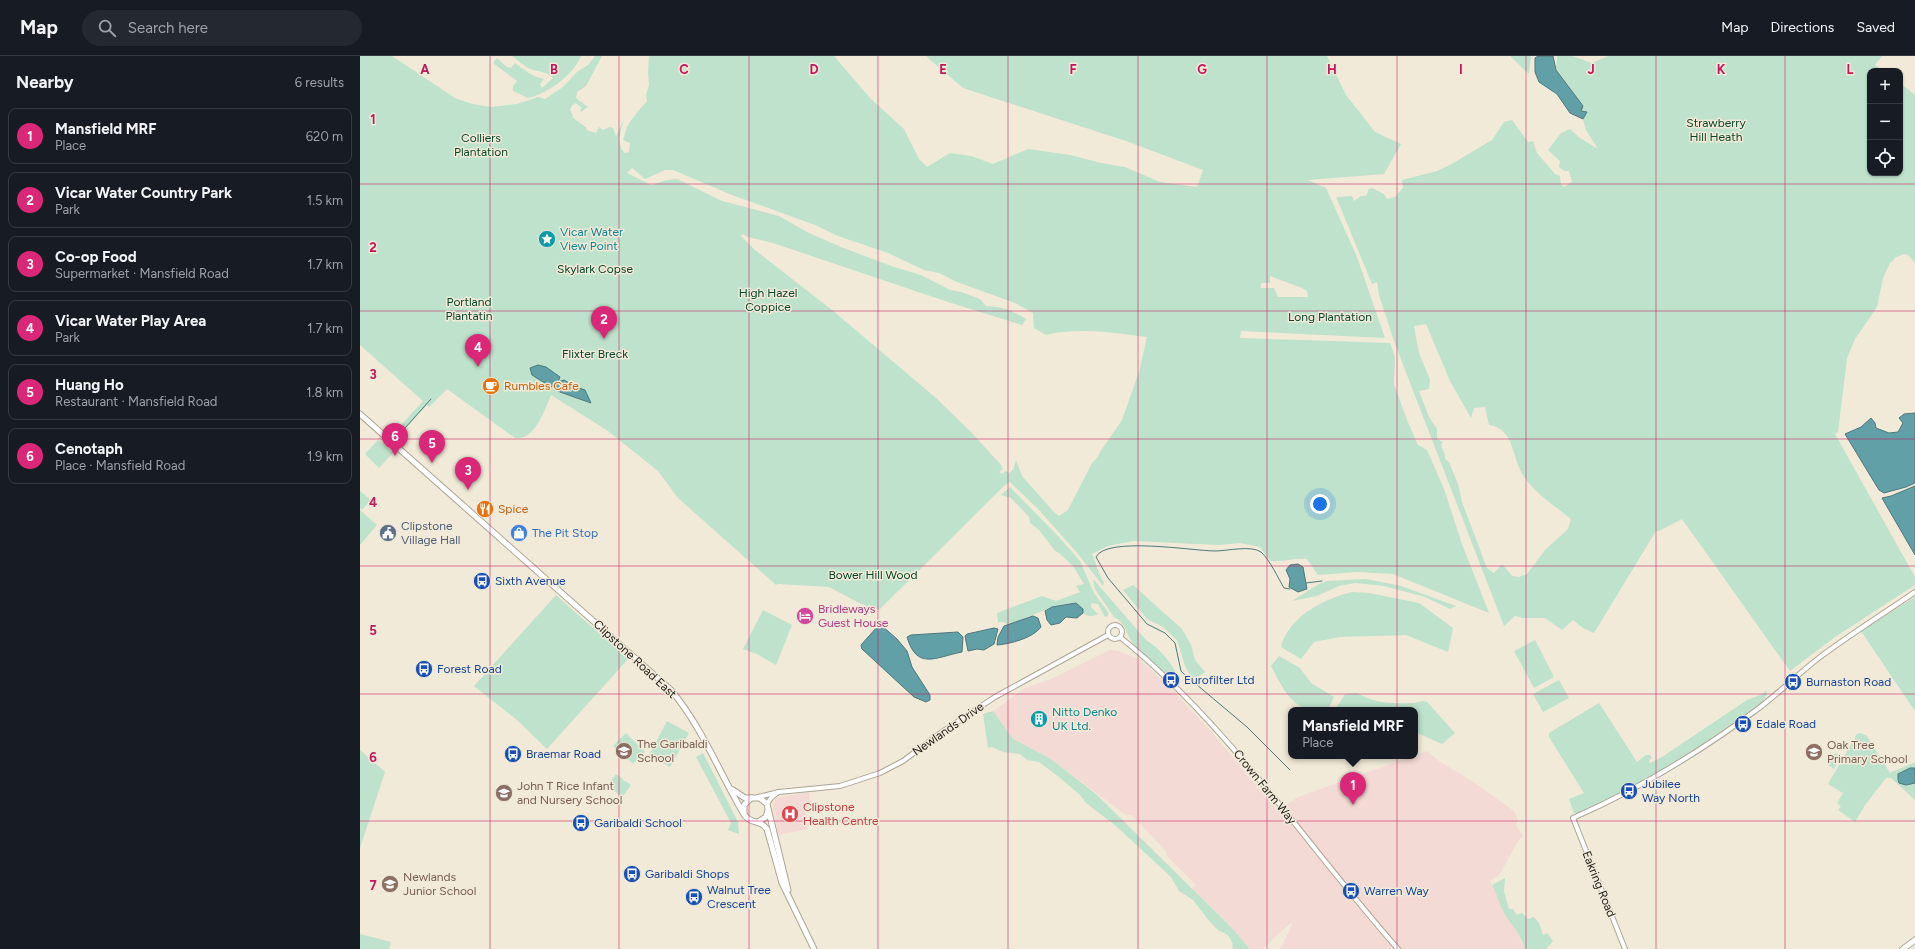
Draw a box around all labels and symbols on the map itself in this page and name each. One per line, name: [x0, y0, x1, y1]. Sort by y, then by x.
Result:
text: A: [420, 62, 430, 77]
text: B: [550, 62, 558, 77]
text: C: [679, 62, 689, 77]
text: D: [809, 62, 819, 77]
text: E: [939, 62, 947, 77]
text: F: [1069, 62, 1077, 77]
text: G: [1197, 62, 1207, 77]
text: H: [1327, 62, 1337, 77]
text: I: [1459, 62, 1463, 77]
text: J: [1587, 62, 1595, 77]
text: K: [1717, 62, 1726, 77]
text: L: [1847, 62, 1854, 77]
text: 1: [370, 112, 376, 127]
park label: Strawberry Hill Heath: [1686, 116, 1746, 144]
park label: Colliers Plantation: [454, 131, 508, 159]
place label: Vicar Water View Point: [560, 225, 623, 253]
place icon: Vicar Water View Point: [537, 229, 557, 249]
text: 2: [369, 240, 377, 255]
park label: Skylark Copse: [557, 262, 633, 276]
park label: High Hazel Coppice: [739, 286, 797, 314]
park label: Portland Plantatin: [445, 295, 493, 323]
pin: 2: [591, 306, 617, 339]
park label: Long Plantation: [1288, 310, 1372, 324]
pin: 4: [465, 334, 491, 367]
park label: Flixter Breck: [562, 347, 628, 361]
text: 3: [369, 367, 377, 382]
cafe icon: Rumbles Cafe: [481, 376, 501, 396]
place label: Rumbles Cafe: [504, 379, 579, 393]
pin: 6: [382, 423, 408, 456]
pin: 5: [419, 430, 445, 463]
pin: 3: [455, 457, 481, 490]
your location: [1310, 494, 1330, 514]
text: 4: [369, 495, 377, 510]
restaurant icon: Spice: [475, 499, 495, 519]
place label: Spice: [498, 502, 529, 516]
place label: Clipstone Village Hall: [401, 519, 460, 547]
public building icon: Clipstone Village Hall: [378, 523, 398, 543]
shop icon: The Pit Stop: [509, 523, 529, 543]
place label: The Pit Stop: [532, 526, 598, 540]
park label: Bower Hill Wood: [829, 568, 918, 582]
bus stop icon: Sixth Avenue: [472, 571, 492, 591]
place label: Sixth Avenue: [495, 574, 566, 588]
place label: Bridleways Guest House: [818, 602, 889, 630]
hotel icon: Bridleways Guest House: [795, 606, 815, 626]
street label: Clipstone Road East: [591, 617, 680, 701]
text: 5: [369, 623, 377, 638]
bus stop icon: Forest Road: [414, 659, 434, 679]
place label: Forest Road: [437, 662, 502, 676]
bus stop icon: Eurofilter Ltd: [1161, 670, 1181, 690]
bus stop icon: Burnaston Road: [1783, 672, 1803, 692]
place label: Eurofilter Ltd: [1184, 673, 1255, 687]
place label: Burnaston Road: [1806, 675, 1891, 689]
street label: Newlands Drive: [910, 699, 987, 759]
place label: Nitto Denko UK Ltd.: [1052, 705, 1117, 733]
building icon: Nitto Denko UK Ltd.: [1029, 709, 1049, 729]
bus stop icon: Edale Road: [1733, 714, 1753, 734]
place label: Edale Road: [1756, 717, 1816, 731]
place label: The Garibaldi School: [637, 737, 708, 765]
place label: Oak Tree Primary School: [1827, 738, 1908, 766]
school or university icon: The Garibaldi School: [614, 741, 634, 761]
school or university icon: Oak Tree Primary School: [1804, 742, 1824, 762]
bus stop icon: Braemar Road: [503, 744, 523, 764]
place label: Braemar Road: [526, 747, 601, 761]
street label: Crown Farm Way: [1231, 747, 1300, 828]
text: 6: [369, 750, 377, 765]
pin: 1: [1340, 772, 1366, 805]
place label: Jubilee Way North: [1642, 777, 1700, 805]
place label: John T Rice Infant and Nursery School: [517, 779, 622, 807]
bus stop icon: Jubilee Way North: [1619, 781, 1639, 801]
school or university icon: John T Rice Infant and Nursery School: [494, 783, 514, 803]
place label: Clipstone Health Centre: [803, 800, 879, 828]
hospital icon: Clipstone Health Centre: [780, 804, 800, 824]
bus stop icon: Garibaldi School: [571, 813, 591, 833]
place label: Garibaldi School: [594, 816, 682, 830]
street label: Eakring Road: [1579, 849, 1619, 919]
bus stop icon: Garibaldi Shops: [622, 864, 642, 884]
place label: Garibaldi Shops: [645, 867, 730, 881]
place label: Newlands Junior School: [403, 870, 476, 898]
school or university icon: Newlands Junior School: [380, 874, 400, 894]
text: 7: [369, 878, 377, 893]
bus stop icon: Warren Way: [1341, 881, 1361, 901]
place label: Walnut Tree Crescent: [707, 883, 771, 911]
place label: Warren Way: [1364, 884, 1430, 898]
bus stop icon: Walnut Tree Crescent: [684, 887, 704, 907]

